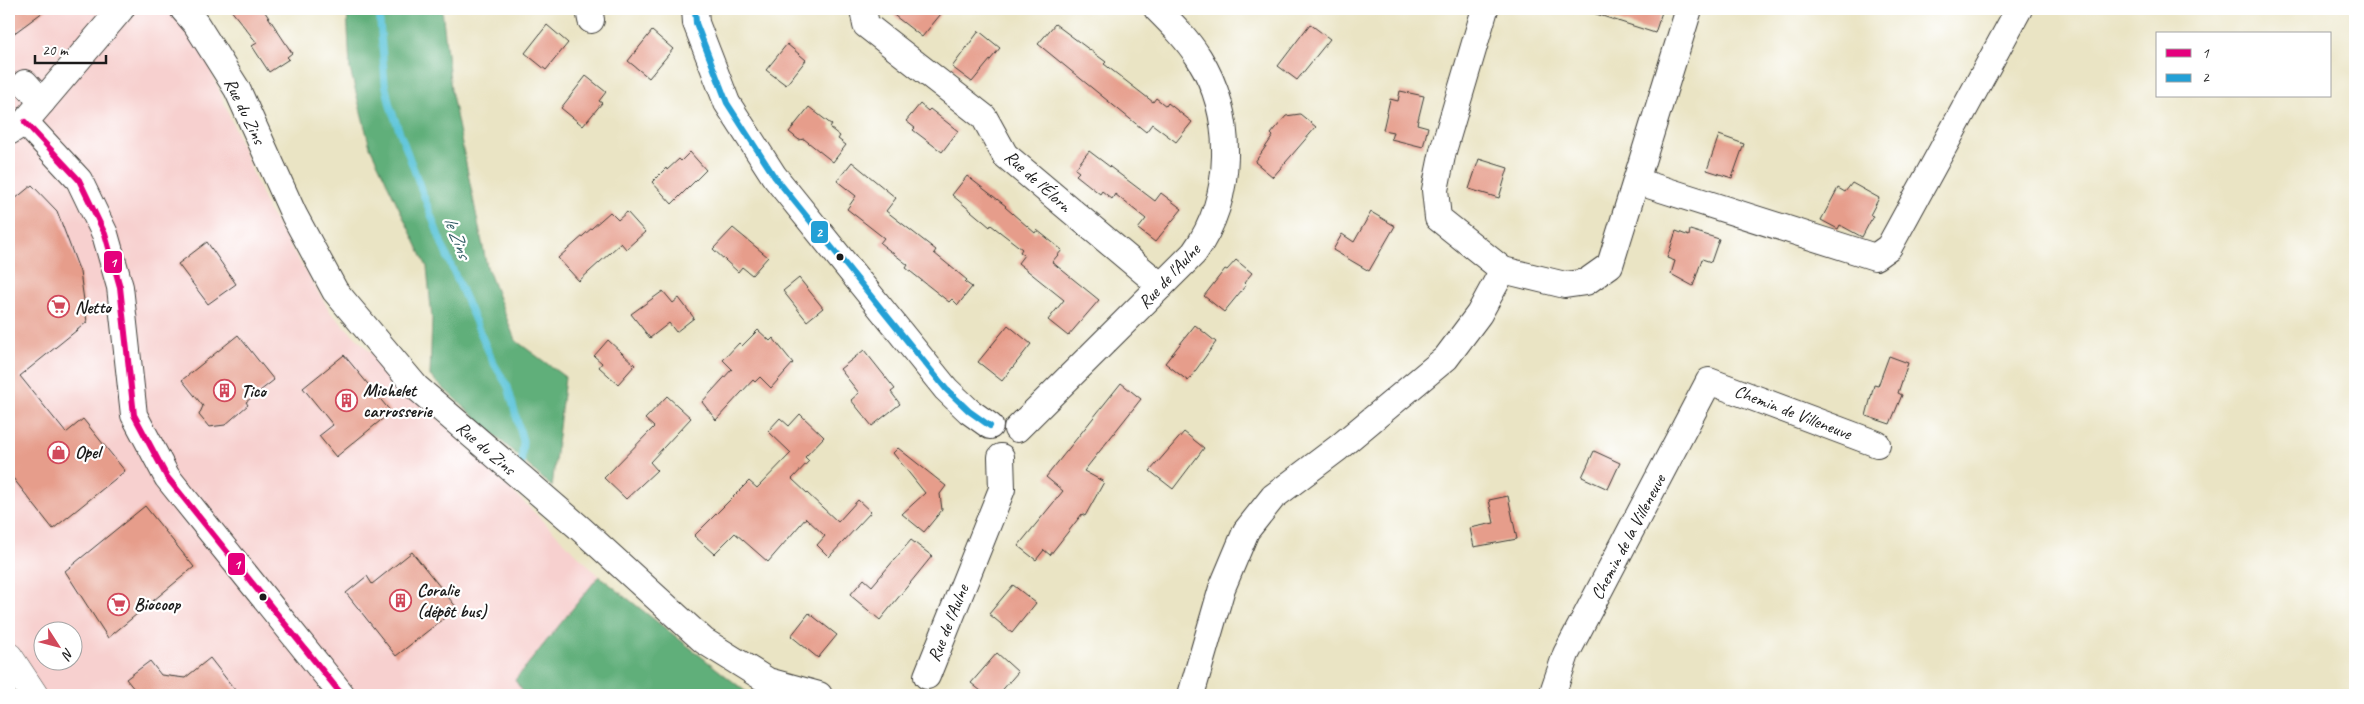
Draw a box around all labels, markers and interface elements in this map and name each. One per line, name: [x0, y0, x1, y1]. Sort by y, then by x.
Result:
scale bar: [35, 32, 106, 64]
legend: [2156, 32, 2332, 98]
text: 20 m: [42, 41, 69, 60]
text: 1: [2202, 44, 2210, 63]
text: 2: [2202, 68, 2210, 87]
street label: Rue du Zins: [220, 74, 271, 149]
street label: Rue de l'Élorn: [1000, 145, 1077, 217]
water label: le Zins: [438, 213, 477, 265]
line badge: 2: [810, 220, 829, 244]
text: 2: [816, 224, 824, 241]
street label: Rue de l'Aulne: [1133, 238, 1205, 313]
line badge: 1: [103, 250, 123, 274]
unlabelled marker: [835, 252, 845, 262]
text: 1: [110, 254, 118, 271]
supermarket icon: Netto: [47, 295, 71, 319]
place label: Netto: [75, 296, 112, 318]
building icon: Tico: [213, 379, 237, 403]
place label: Michelet carrosserie: [363, 379, 434, 422]
place label: Tico: [241, 380, 267, 402]
street label: Chemin de Villeneuve: [1731, 380, 1856, 445]
building icon: Michelet carrosserie: [335, 388, 359, 412]
street label: Rue du Zins: [452, 416, 521, 481]
shop icon: Opel: [47, 440, 71, 464]
place label: Opel: [75, 441, 104, 463]
street label: Chemin de la Villeneuve: [1586, 470, 1671, 603]
line badge: 1: [227, 552, 246, 576]
text: 1: [234, 556, 242, 573]
place label: Coralie (dépôt bus): [417, 579, 487, 622]
street label: Rue de l'Aulne: [923, 580, 974, 665]
building icon: Coralie (dépôt bus): [389, 588, 413, 612]
supermarket icon: Biocoop: [106, 592, 130, 616]
unlabelled marker: [258, 592, 268, 602]
place label: Biocoop: [134, 593, 181, 615]
north arrow: [32, 622, 82, 672]
text: N: [57, 645, 78, 664]

